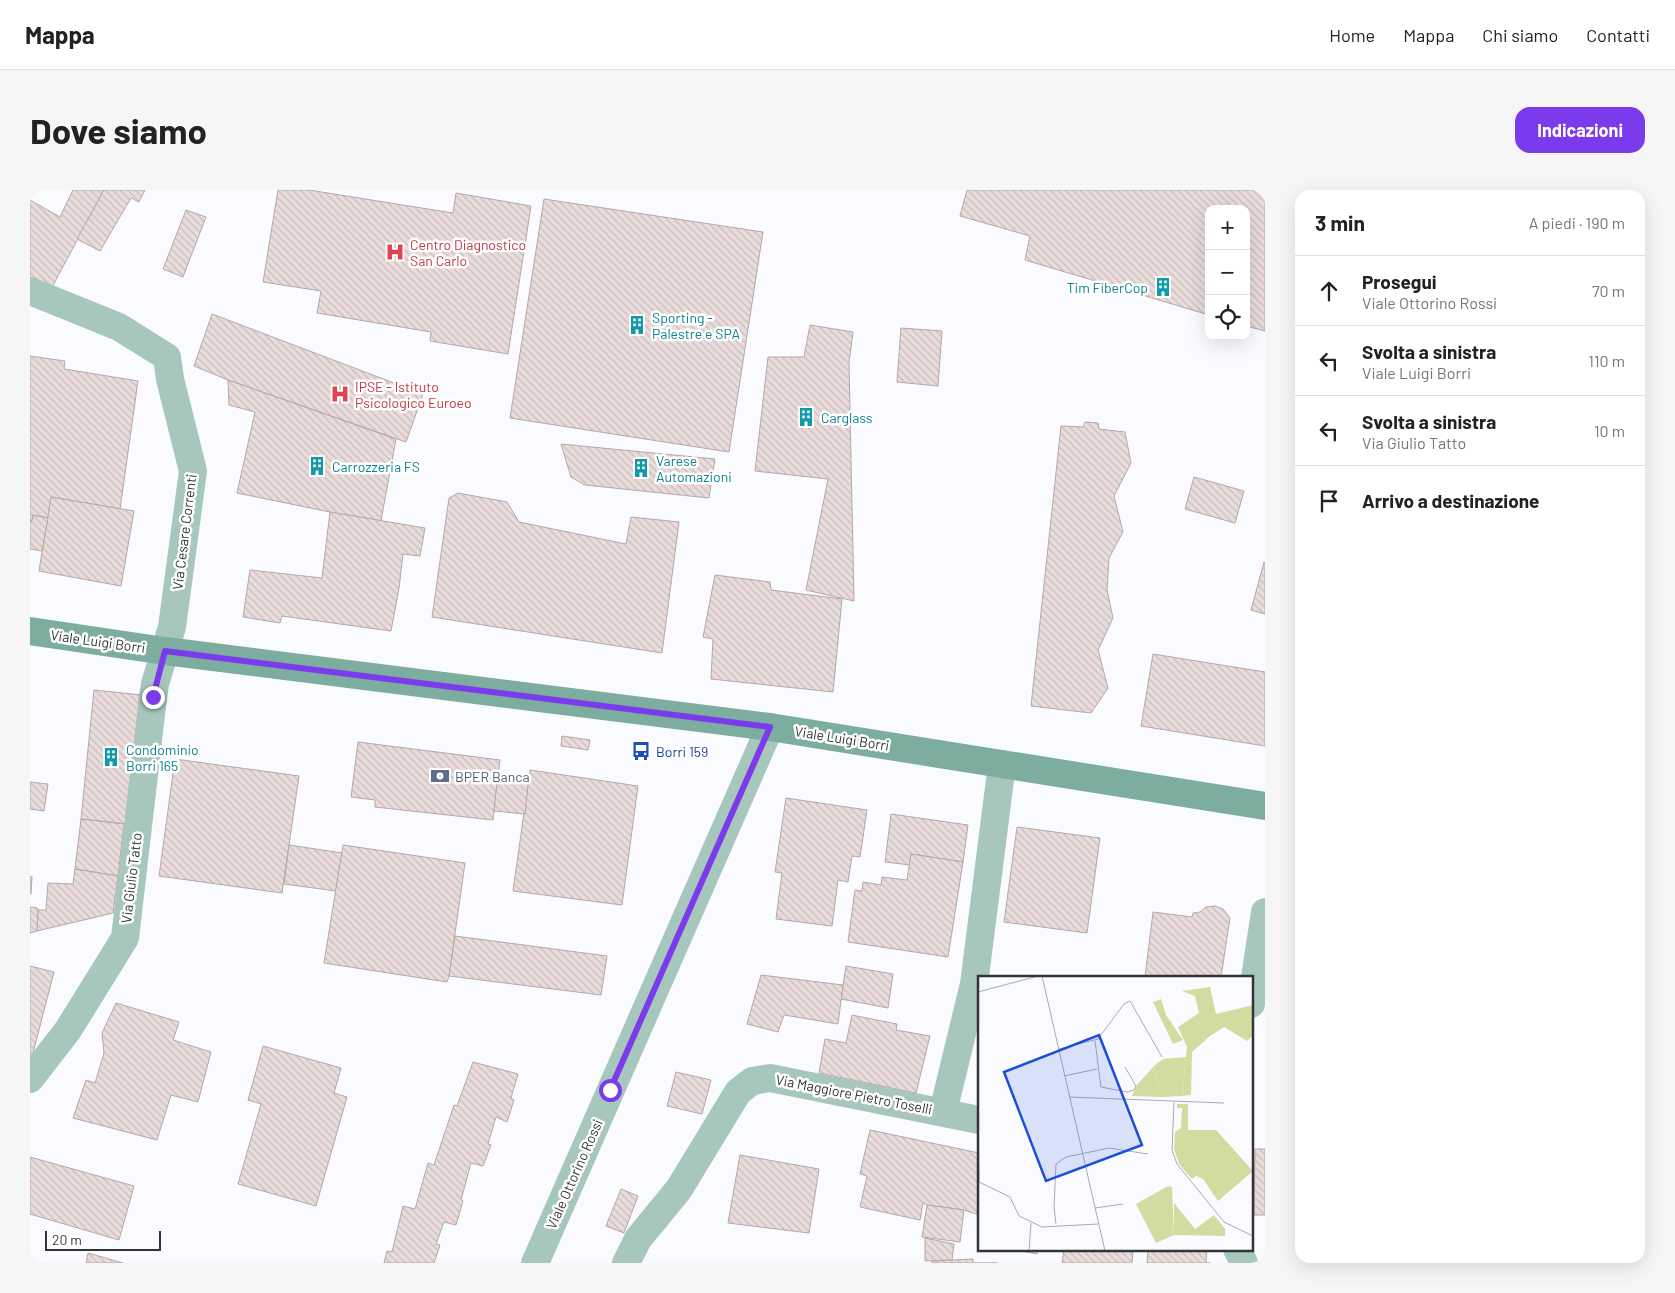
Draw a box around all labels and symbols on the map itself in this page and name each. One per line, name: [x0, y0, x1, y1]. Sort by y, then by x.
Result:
place label: Centro Diagnostico San Carlo: [410, 236, 526, 269]
hospital icon: Centro Diagnostico San Carlo: [384, 241, 406, 263]
building icon: Tim FiberCop: [1152, 276, 1174, 298]
place label: Tim FiberCop: [1067, 279, 1148, 296]
place label: Sporting - Palestre e SPA: [652, 309, 740, 342]
building icon: Sporting - Palestre e SPA: [626, 314, 648, 336]
place label: IPSE - Istituto Psicologico Euroeo: [355, 378, 472, 411]
hospital icon: IPSE - Istituto Psicologico Euroeo: [329, 383, 351, 405]
building icon: Carglass: [795, 406, 817, 428]
place label: Carglass: [821, 409, 873, 426]
place label: Varese Automazioni: [656, 452, 732, 485]
building icon: Carrozzeria FS: [306, 455, 328, 477]
building icon: Varese Automazioni: [630, 457, 652, 479]
place label: Carrozzeria FS: [332, 458, 420, 475]
street label: Via Cesare Correnti: [168, 473, 200, 591]
street label: Viale Luigi Borri: [50, 626, 146, 656]
route end: [142, 686, 165, 709]
street label: Viale Luigi Borri: [794, 722, 890, 754]
bus stop icon: Borri 159: [630, 740, 652, 762]
place label: Condominio Borri 165: [126, 741, 199, 774]
place label: Borri 159: [656, 743, 708, 760]
building icon: Condominio Borri 165: [100, 746, 122, 768]
bank icon: BPER Banca: [429, 765, 451, 787]
place label: BPER Banca: [455, 768, 530, 785]
street label: Via Giulio Tatto: [117, 832, 145, 924]
inset map: [978, 976, 1252, 1250]
street label: Via Maggiore Pietro Toselli: [774, 1070, 934, 1118]
route start: [599, 1079, 622, 1102]
street label: Viale Ottorino Rossi: [542, 1117, 606, 1231]
scale bar: [45, 1228, 161, 1251]

